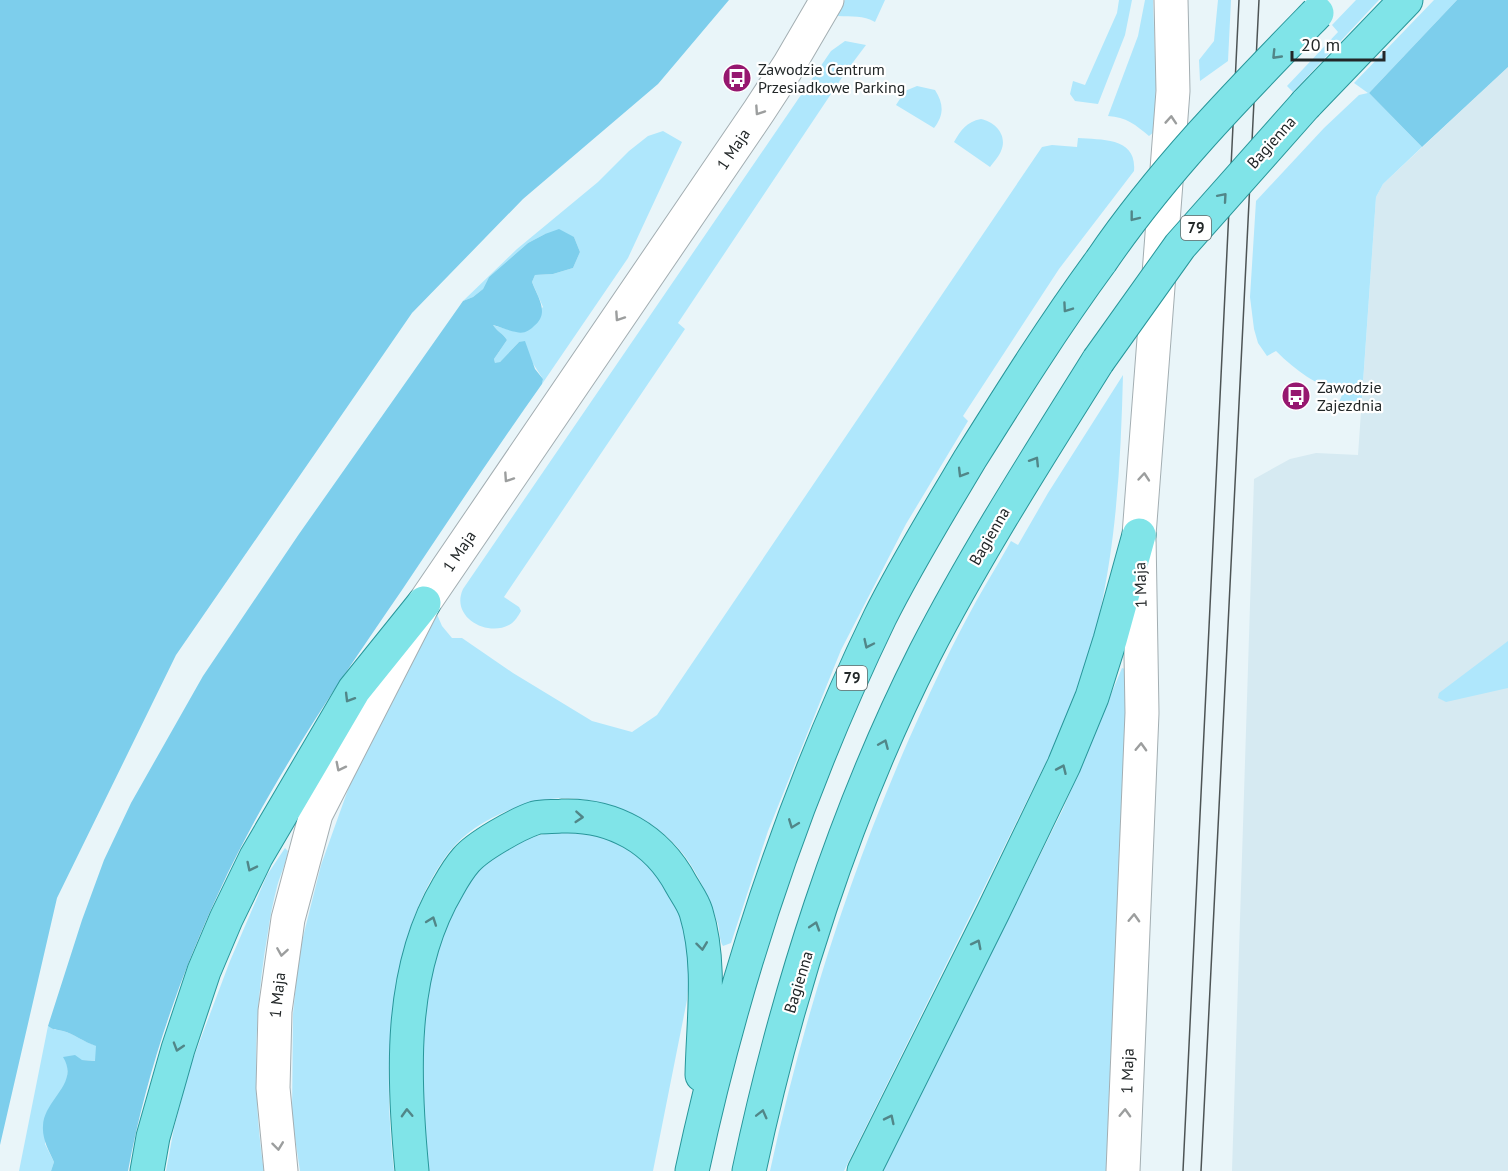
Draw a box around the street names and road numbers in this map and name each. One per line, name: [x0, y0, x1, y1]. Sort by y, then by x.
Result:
street label: Bagienna: [1242, 112, 1300, 172]
street label: 1 Maja: [712, 124, 754, 174]
road number: 79: [1181, 216, 1211, 240]
street label: Bagienna: [964, 503, 1014, 569]
street label: 1 Maja: [438, 526, 480, 576]
street label: 1 Maja: [1129, 562, 1151, 608]
road number: 79: [837, 666, 867, 690]
street label: Bagienna: [779, 949, 817, 1015]
street label: 1 Maja: [265, 971, 289, 1019]
street label: 1 Maja: [1116, 1048, 1138, 1094]

